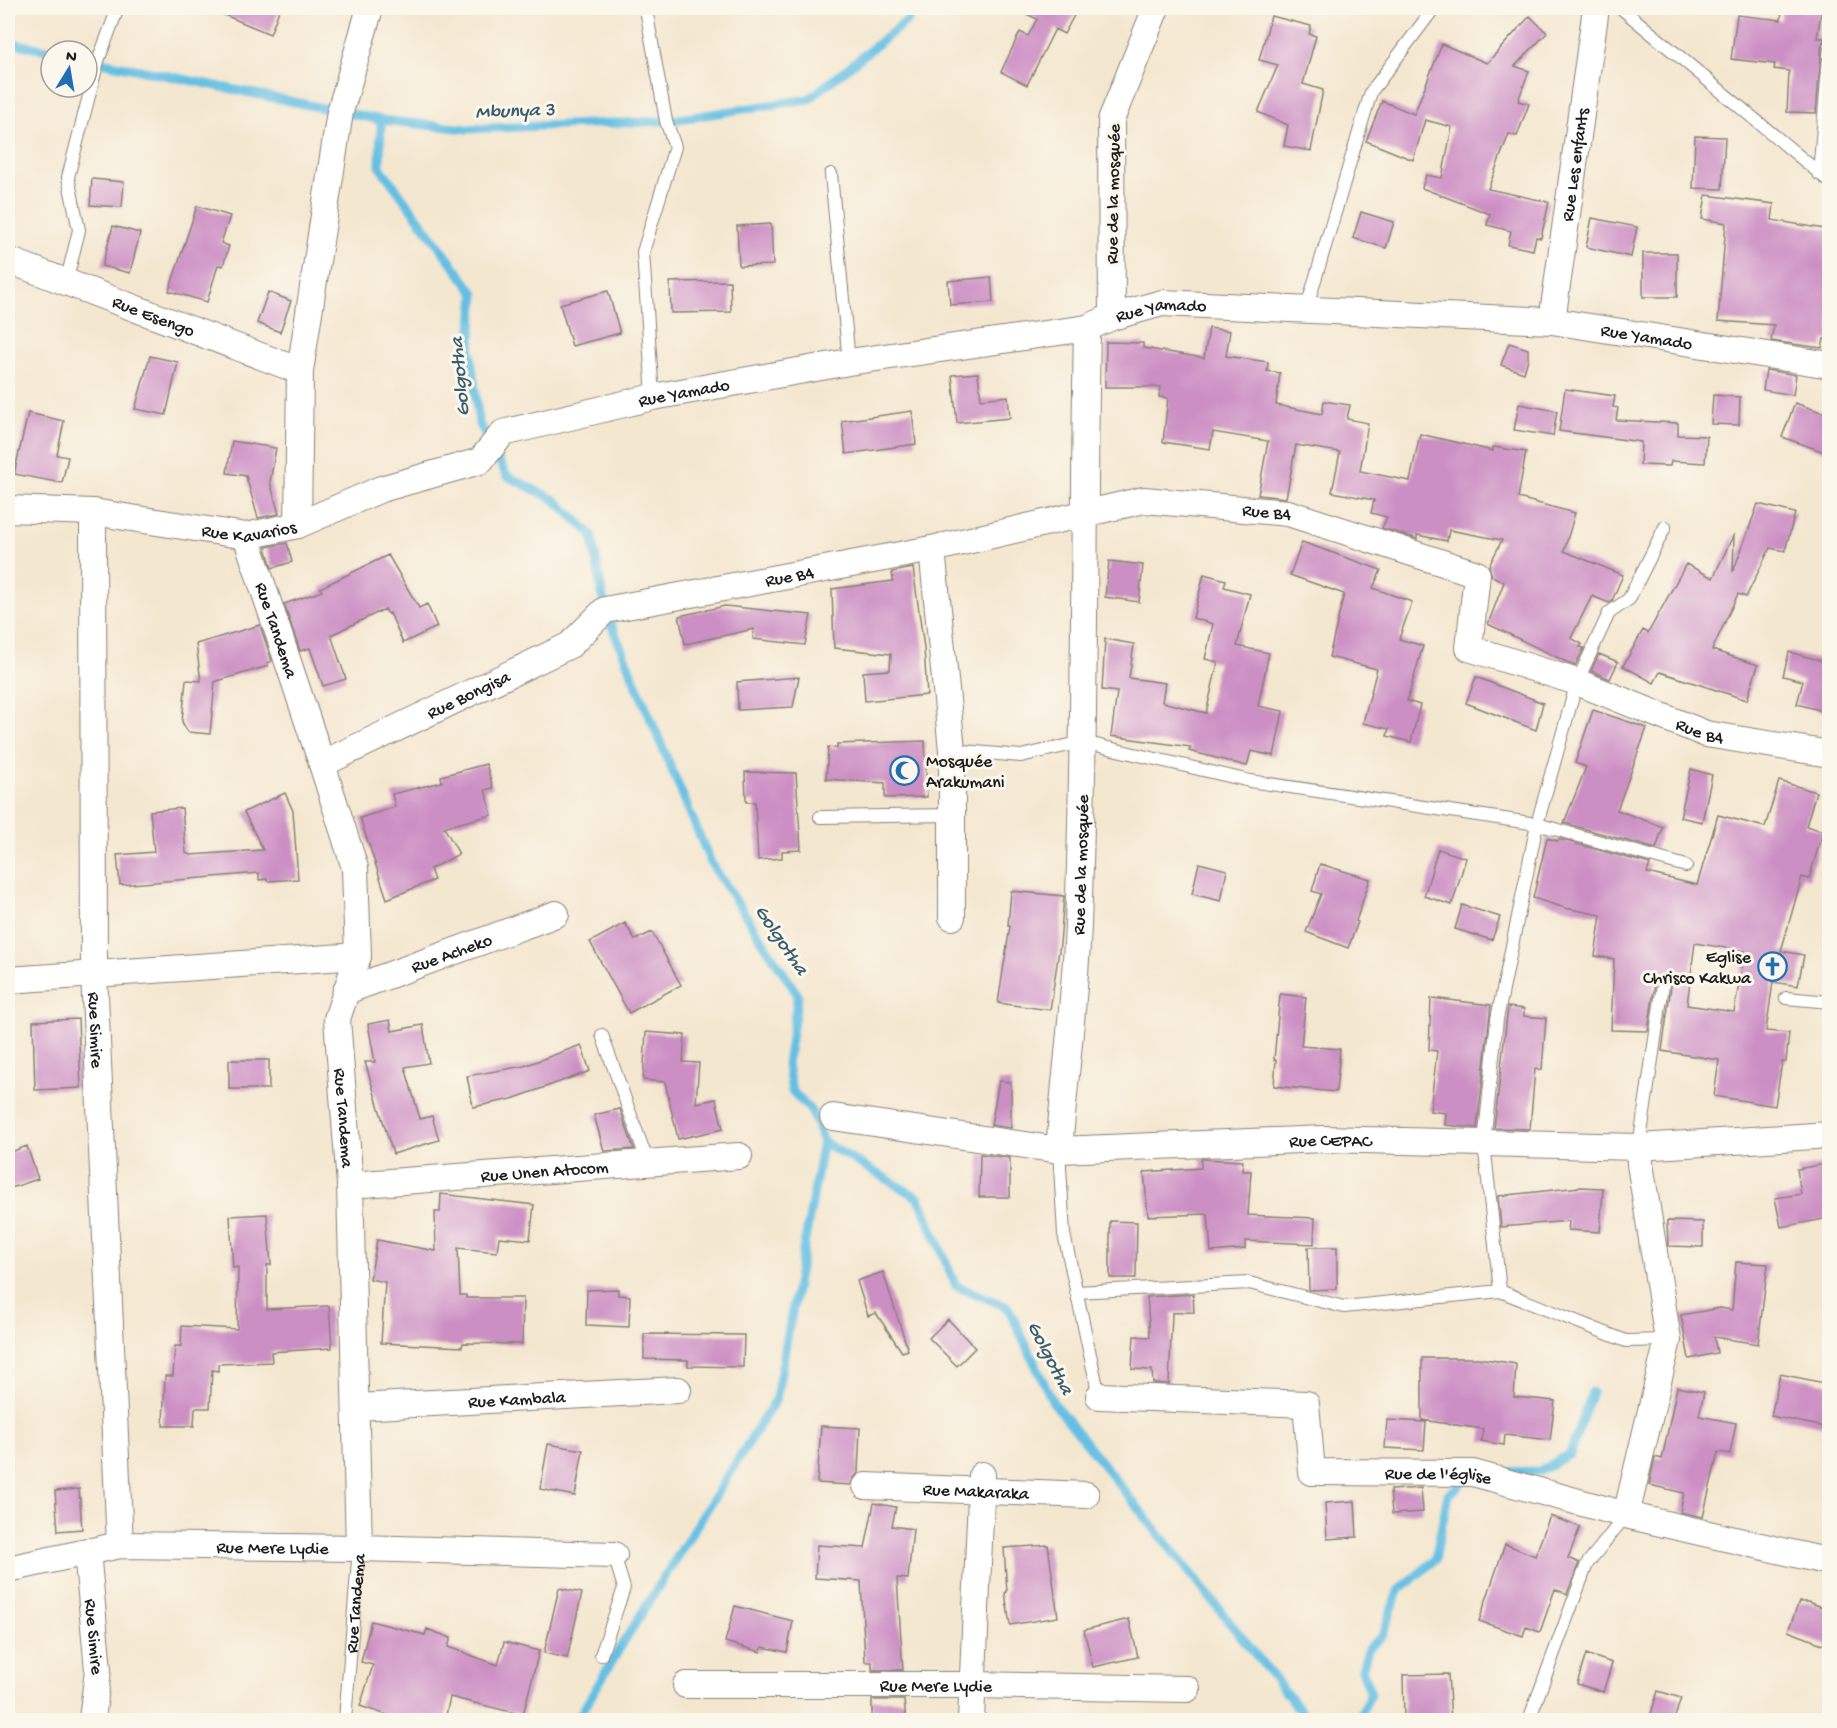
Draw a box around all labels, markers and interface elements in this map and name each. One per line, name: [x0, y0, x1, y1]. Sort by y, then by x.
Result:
north arrow: [39, 39, 99, 99]
text: N: [64, 47, 79, 68]
water label: Mbunya 3: [475, 100, 556, 125]
street label: Rue Les enfants: [1558, 106, 1595, 223]
street label: Rue de la mosquée: [1103, 123, 1126, 264]
street label: Rue Esengo: [109, 293, 197, 343]
street label: Rue Yamado: [1114, 295, 1207, 328]
street label: Rue Yamado: [1599, 321, 1694, 356]
water label: Golgotha: [446, 334, 476, 417]
street label: Rue Yamado: [636, 376, 731, 413]
street label: Rue B4: [1241, 501, 1292, 526]
street label: Rue Kavarios: [200, 517, 300, 549]
street label: Rue B4: [764, 563, 816, 593]
street label: Rue Tandema: [249, 580, 301, 682]
street label: Rue Bongisa: [424, 667, 515, 725]
street label: Rue B4: [1672, 715, 1725, 750]
place label: Mosquée Arakumani: [926, 752, 1005, 794]
mosque icon: Mosquée Arakumani: [889, 754, 921, 786]
street label: Rue de la mosquée: [1070, 794, 1095, 936]
water label: Golgotha: [748, 902, 813, 982]
street label: Rue Acheko: [409, 930, 495, 979]
place label: Eglise Chrisco Kakwa: [1643, 948, 1752, 990]
church icon: Eglise Chrisco Kakwa: [1756, 950, 1788, 982]
street label: Rue Simire: [82, 992, 106, 1069]
street label: Rue Tandema: [328, 1068, 357, 1169]
street label: Rue CEPAC: [1289, 1131, 1373, 1153]
street label: Rue Unen Atocom: [480, 1158, 610, 1188]
water label: Golgotha: [1021, 1318, 1078, 1401]
street label: Rue Kambala: [468, 1388, 567, 1414]
street label: Rue de l'église: [1385, 1464, 1494, 1491]
street label: Rue Makaraka: [922, 1480, 1030, 1506]
street label: Rue Mere Lydie: [216, 1538, 329, 1561]
street label: Rue Tandema: [342, 1552, 372, 1654]
street label: Rue Simire: [78, 1598, 106, 1676]
street label: Rue Mere Lydie: [880, 1677, 993, 1698]

